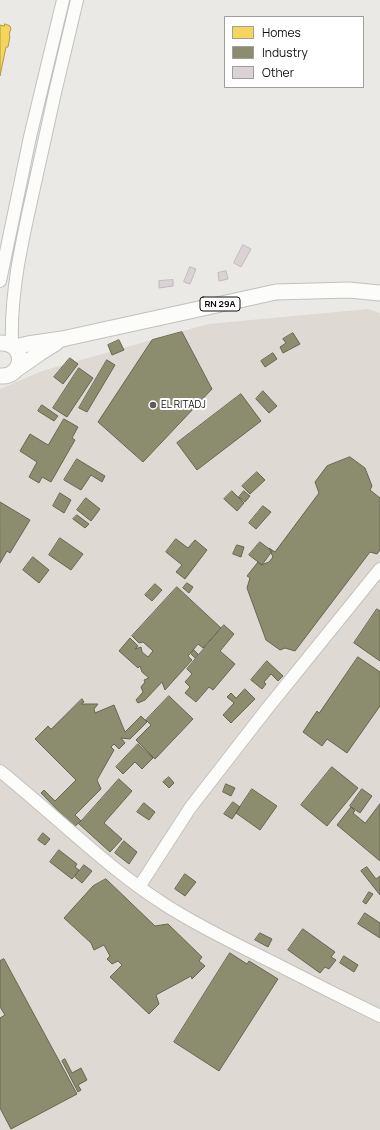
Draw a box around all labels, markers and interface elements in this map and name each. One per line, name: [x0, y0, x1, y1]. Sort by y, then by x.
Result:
legend: [224, 16, 364, 88]
text: Homes: [262, 24, 301, 41]
text: Industry: [262, 44, 308, 61]
text: Other: [262, 64, 294, 81]
road number: RN 29A: [200, 297, 240, 311]
place label: EL RITADJ: [161, 399, 206, 411]
marker: EL RITADJ: [148, 400, 158, 410]

